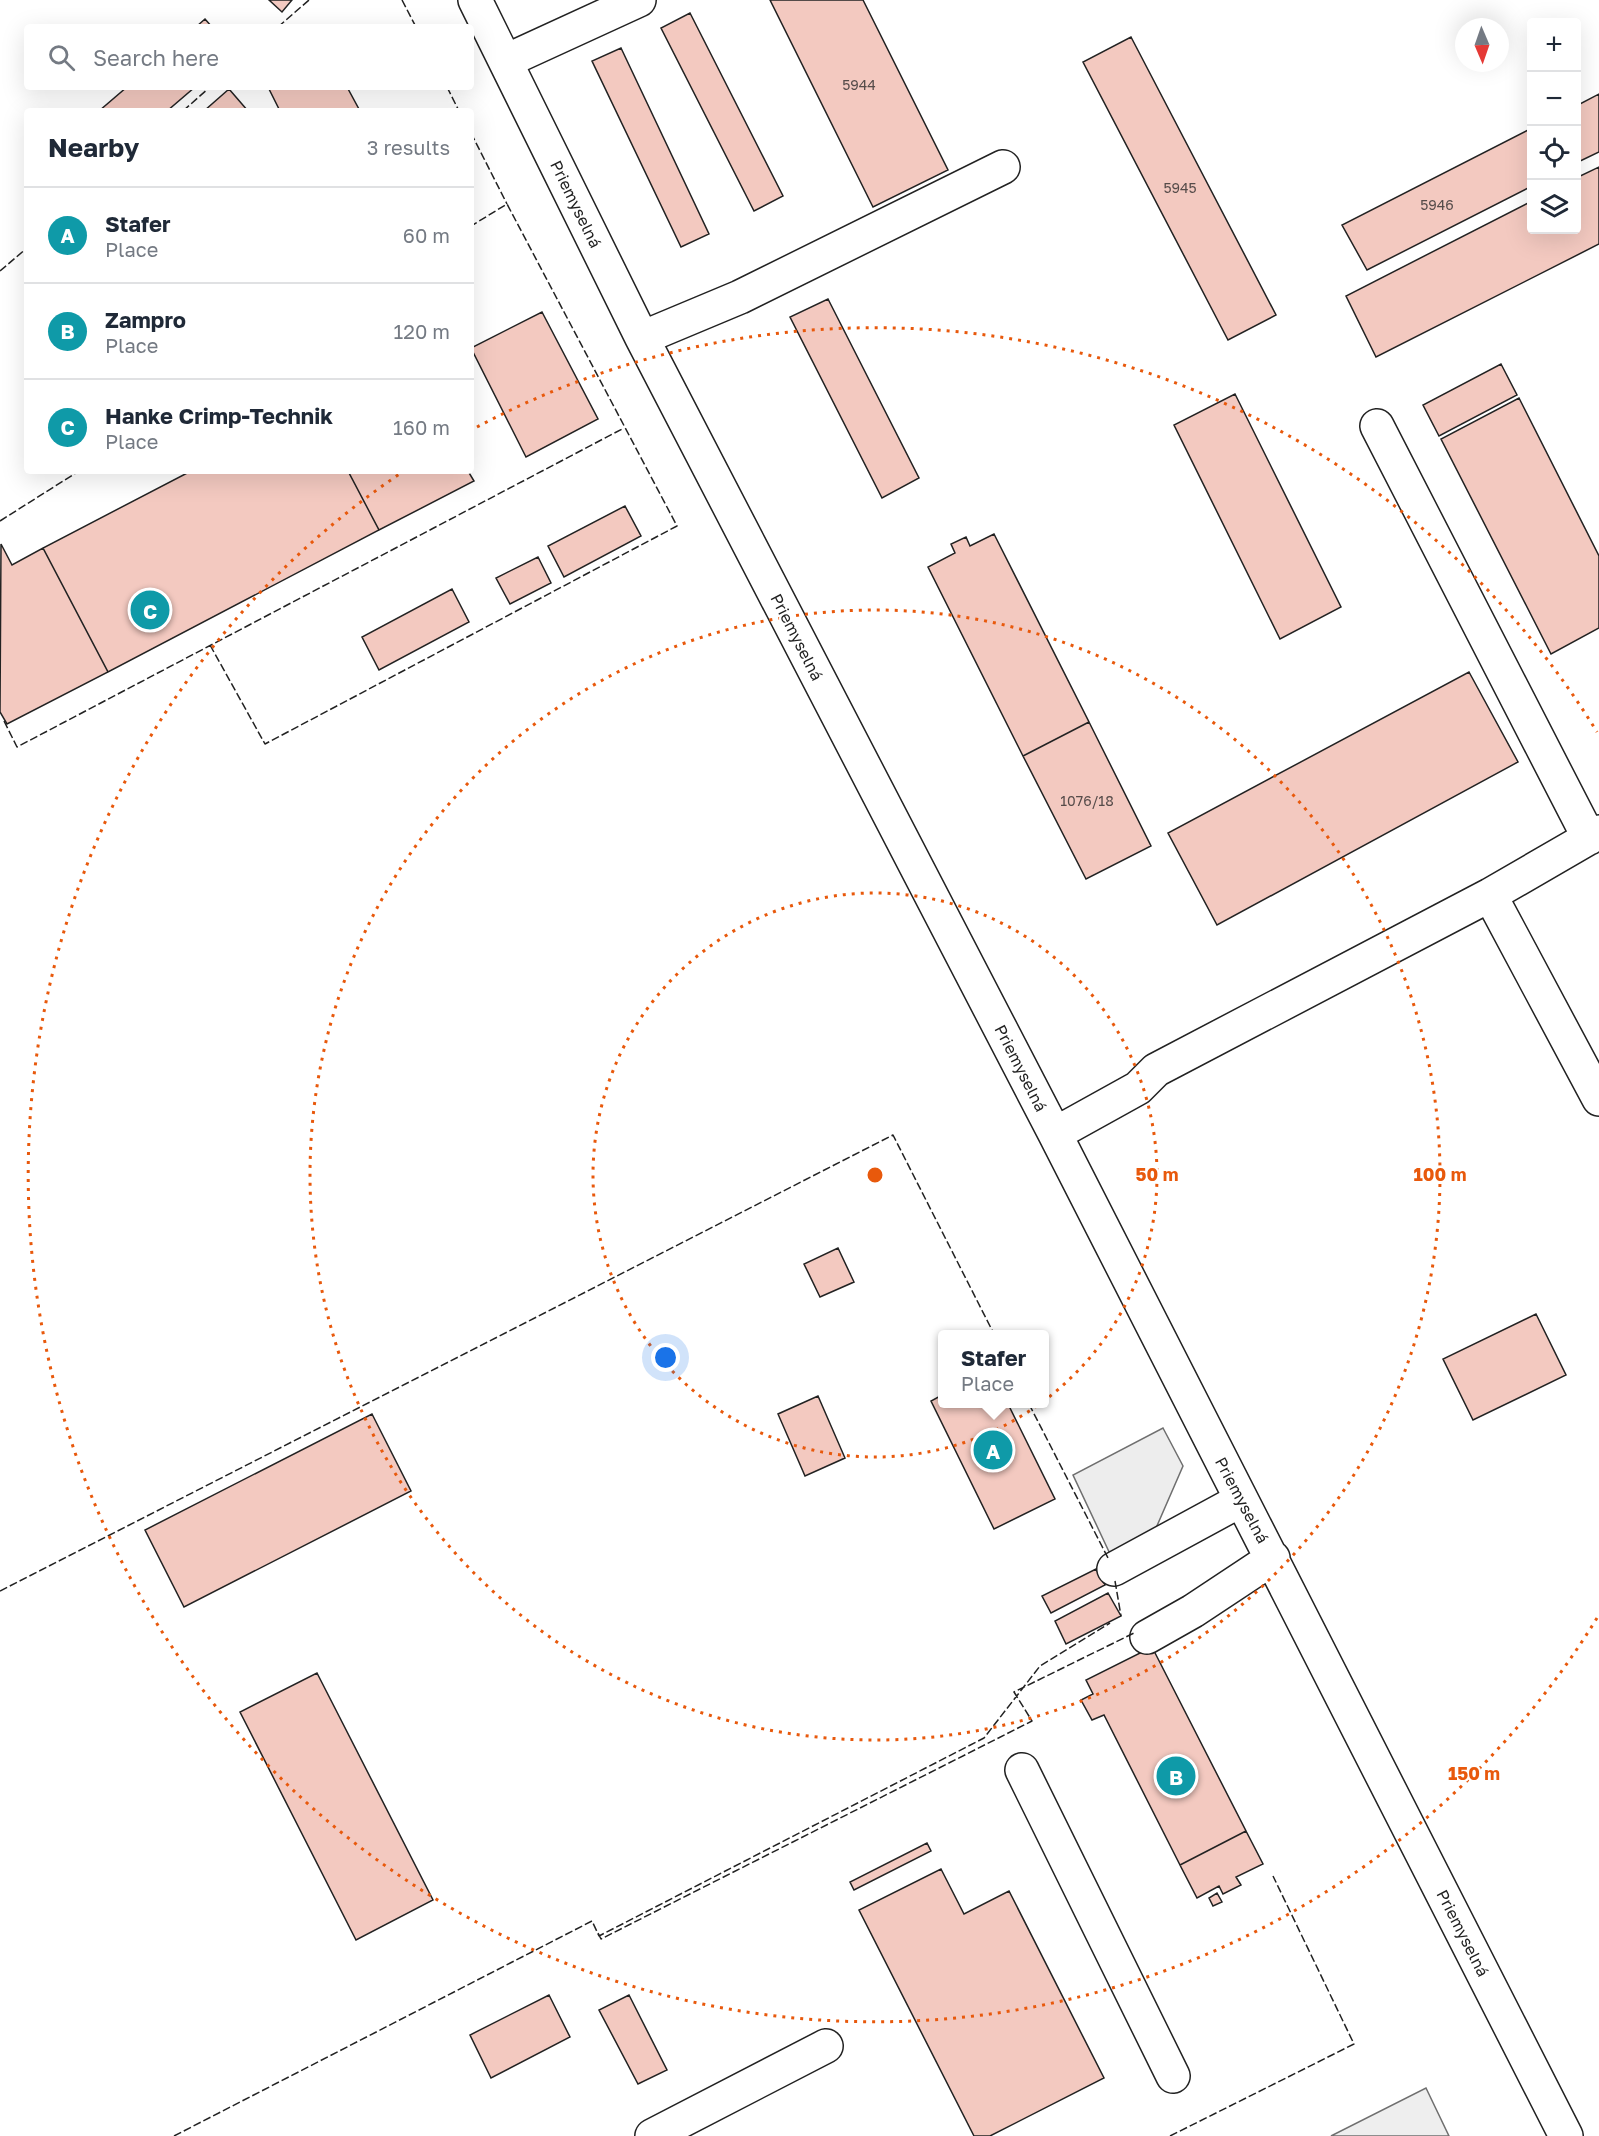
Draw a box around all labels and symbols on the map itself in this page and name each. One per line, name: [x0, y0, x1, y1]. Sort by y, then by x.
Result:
north arrow: [1455, 18, 1509, 72]
house number: 5944: [842, 76, 876, 93]
street label: Priemyselná: [546, 157, 606, 251]
house number: 5945: [1163, 179, 1197, 196]
house number: 5946: [1420, 196, 1454, 213]
pin: C: [130, 588, 170, 632]
street label: Priemyselná: [767, 590, 827, 684]
house number: 1076/18: [1060, 792, 1114, 809]
street label: Priemyselná: [991, 1021, 1051, 1115]
text: 50 m: [1136, 1163, 1178, 1185]
text: 100 m: [1414, 1163, 1466, 1185]
centre of rings: [865, 1165, 885, 1185]
your location: [651, 1343, 680, 1372]
pin: A: [974, 1428, 1012, 1472]
street label: Priemyselná: [1211, 1453, 1273, 1547]
pin: B: [1156, 1754, 1196, 1798]
text: 150 m: [1448, 1762, 1500, 1784]
street label: Priemyselná: [1433, 1886, 1493, 1980]

